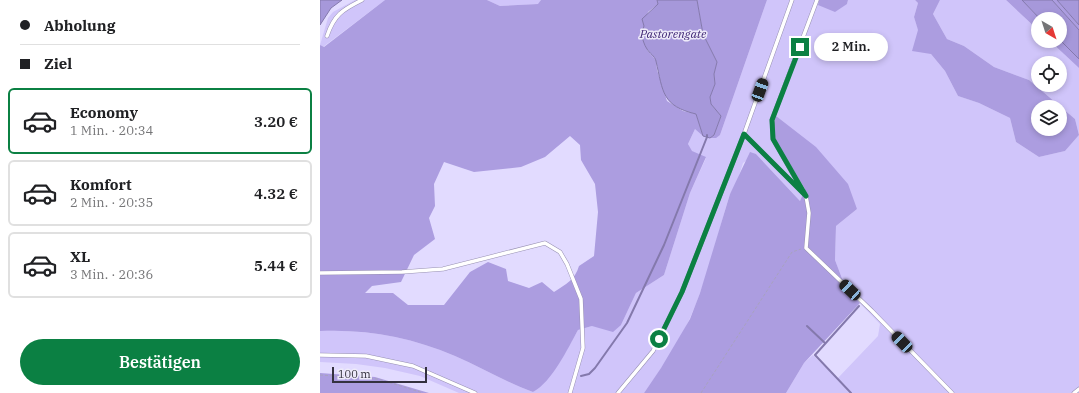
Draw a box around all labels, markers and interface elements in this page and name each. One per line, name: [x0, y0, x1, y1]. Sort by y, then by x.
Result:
north arrow: [1031, 12, 1067, 48]
map controls: [1031, 12, 1067, 136]
text: Abholung: [44, 16, 115, 35]
water label: Pastorengate: [639, 26, 707, 41]
callout: 2 Min.: [814, 33, 888, 61]
route end: [791, 38, 809, 56]
text: 2 Min.: [832, 38, 870, 55]
text: Ziel: [44, 54, 72, 73]
button: locate: [1031, 56, 1067, 92]
car: [750, 77, 770, 103]
button: layers: [1031, 100, 1067, 136]
icon: car: [22, 103, 58, 139]
text: Economy: [70, 103, 138, 122]
text: 3.20 €: [254, 112, 298, 131]
text: 1 Min. · 20:34: [70, 122, 153, 139]
icon: car: [22, 175, 58, 211]
text: Komfort: [70, 175, 132, 194]
text: 4.32 €: [254, 184, 298, 203]
text: 2 Min. · 20:35: [70, 194, 153, 211]
icon: car: [22, 247, 58, 283]
text: XL: [70, 247, 90, 266]
text: 5.44 €: [254, 256, 298, 275]
text: 3 Min. · 20:36: [70, 266, 153, 283]
car: [837, 277, 863, 303]
car: [889, 329, 915, 355]
route start: [650, 330, 668, 348]
button: Bestätigen: [20, 339, 300, 385]
scale bar: [332, 365, 427, 384]
text: 100 m: [338, 367, 371, 381]

